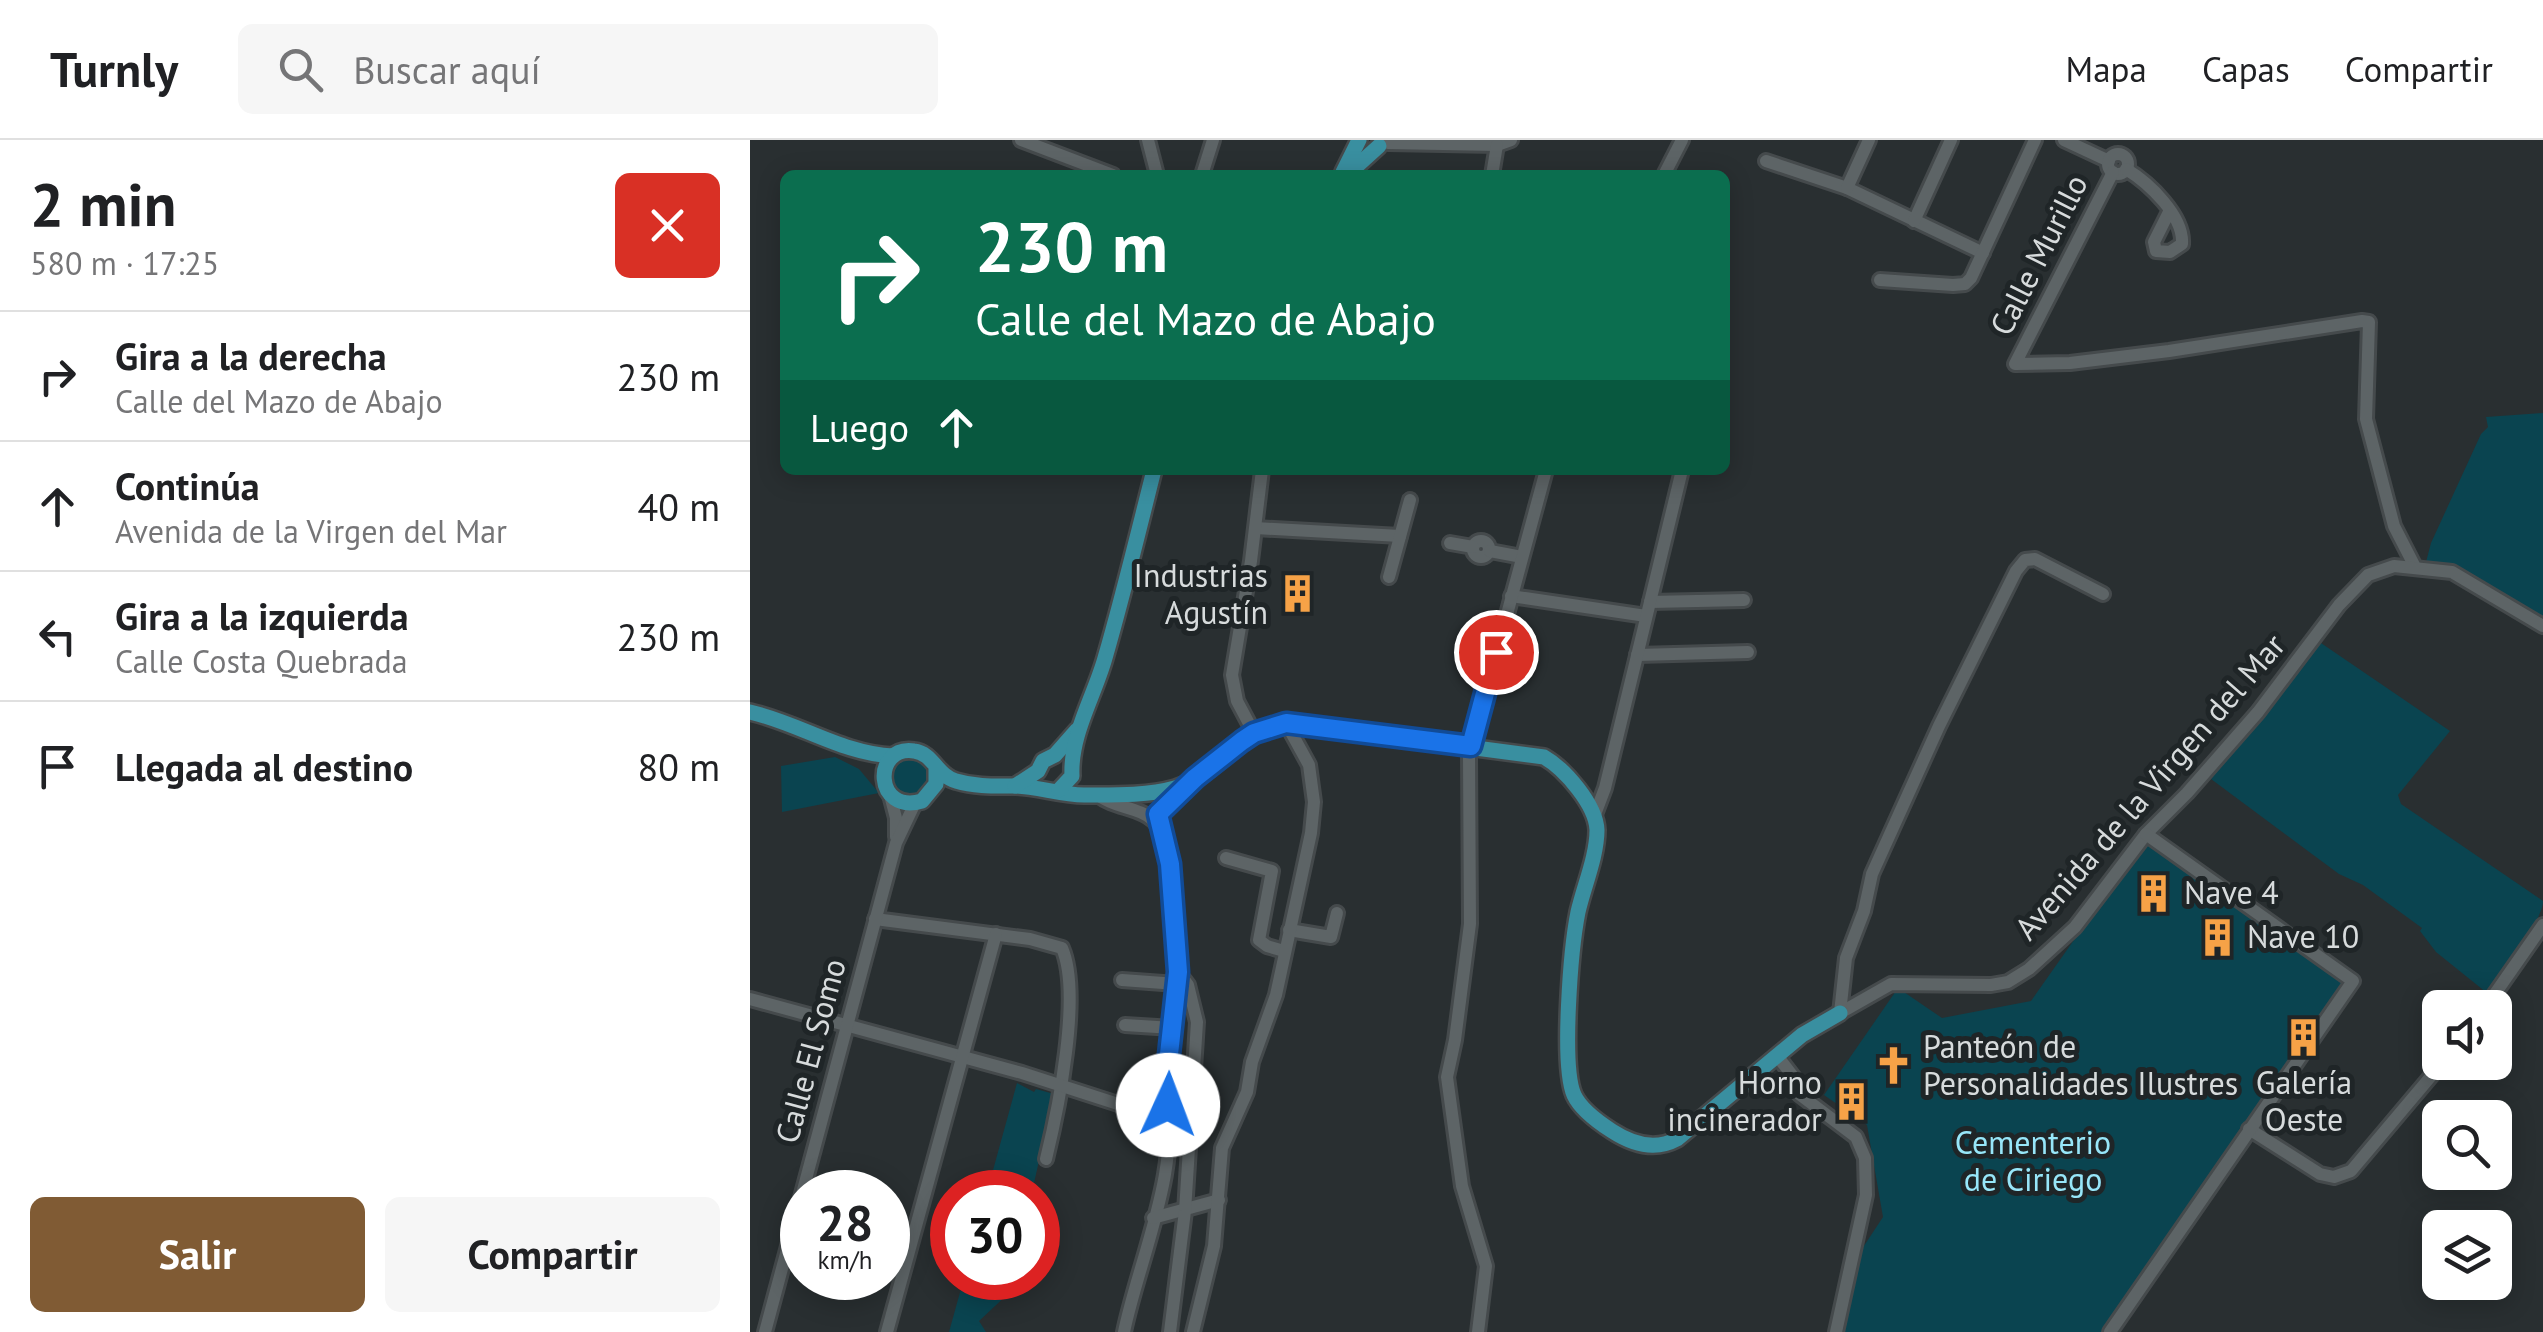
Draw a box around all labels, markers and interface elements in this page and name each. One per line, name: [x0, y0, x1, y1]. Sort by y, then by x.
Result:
search box: [238, 24, 938, 114]
text: Turnly: [50, 38, 178, 100]
icon: search: [273, 42, 328, 97]
text: Buscar aquí: [353, 45, 541, 94]
text: Mapa: [2066, 46, 2147, 92]
text: Capas: [2202, 46, 2290, 92]
text: Compartir: [2345, 46, 2493, 92]
text: 2 min: [30, 165, 176, 243]
street label: Calle Murillo: [1980, 167, 2097, 342]
button: close: [615, 173, 720, 278]
text: 230 m: [975, 201, 1168, 291]
icon: right: [810, 210, 940, 340]
text: 580 m · 17:25: [30, 242, 219, 284]
text: Calle del Mazo de Abajo: [975, 289, 1436, 347]
text: Gira a la derecha: [115, 331, 387, 380]
icon: right: [30, 349, 85, 404]
text: 230 m: [617, 352, 720, 401]
text: Calle del Mazo de Abajo: [115, 380, 443, 422]
icon: ahead: [929, 400, 984, 455]
text: Luego: [810, 403, 909, 452]
text: Continúa: [115, 461, 259, 510]
icon: ahead: [30, 479, 85, 534]
text: 40 m: [638, 482, 720, 531]
text: Avenida de la Virgen del Mar: [115, 510, 507, 552]
place label: Industrias Agustín: [1134, 554, 1268, 633]
building icon: Industrias Agustín: [1277, 573, 1319, 615]
text: Gira a la izquierda: [115, 591, 409, 640]
icon: left: [30, 609, 85, 664]
pin: [1454, 610, 1539, 695]
text: 230 m: [617, 612, 720, 661]
icon: arrive: [1469, 625, 1524, 680]
street label: Avenida de la Virgen del Mar: [2005, 625, 2294, 948]
text: Calle Costa Quebrada: [115, 640, 408, 682]
icon: arrive: [30, 739, 85, 794]
text: Llegada al destino: [115, 742, 413, 791]
text: 80 m: [638, 742, 720, 791]
place label: Nave 4: [2184, 871, 2279, 913]
building icon: Nave 4: [2133, 872, 2175, 914]
place label: Nave 10: [2247, 915, 2359, 957]
building icon: Nave 10: [2196, 916, 2238, 958]
street label: Calle El Somo: [765, 954, 855, 1148]
map controls: [2422, 990, 2512, 1300]
button: sound: [2422, 990, 2512, 1080]
building icon: Galería Oeste: [2283, 1017, 2325, 1059]
place label: Panteón de Personalidades Ilustres: [1923, 1025, 2238, 1104]
church icon: Panteón de Personalidades Ilustres: [1872, 1044, 1914, 1086]
position arrow: [1116, 1053, 1220, 1157]
place label: Horno incinerador: [1667, 1061, 1822, 1140]
place label: Galería Oeste: [2256, 1061, 2352, 1140]
building icon: Horno incinerador: [1831, 1080, 1873, 1122]
button: search: [2422, 1100, 2512, 1190]
park label: Cementerio de Ciriego: [1955, 1121, 2111, 1200]
speed limit sign: 30: [930, 1170, 1060, 1300]
text: 28: [817, 1190, 873, 1255]
button: Salir: [30, 1197, 365, 1312]
button: Compartir: [385, 1197, 720, 1312]
button: layers: [2422, 1210, 2512, 1300]
text: km/h: [818, 1244, 872, 1276]

